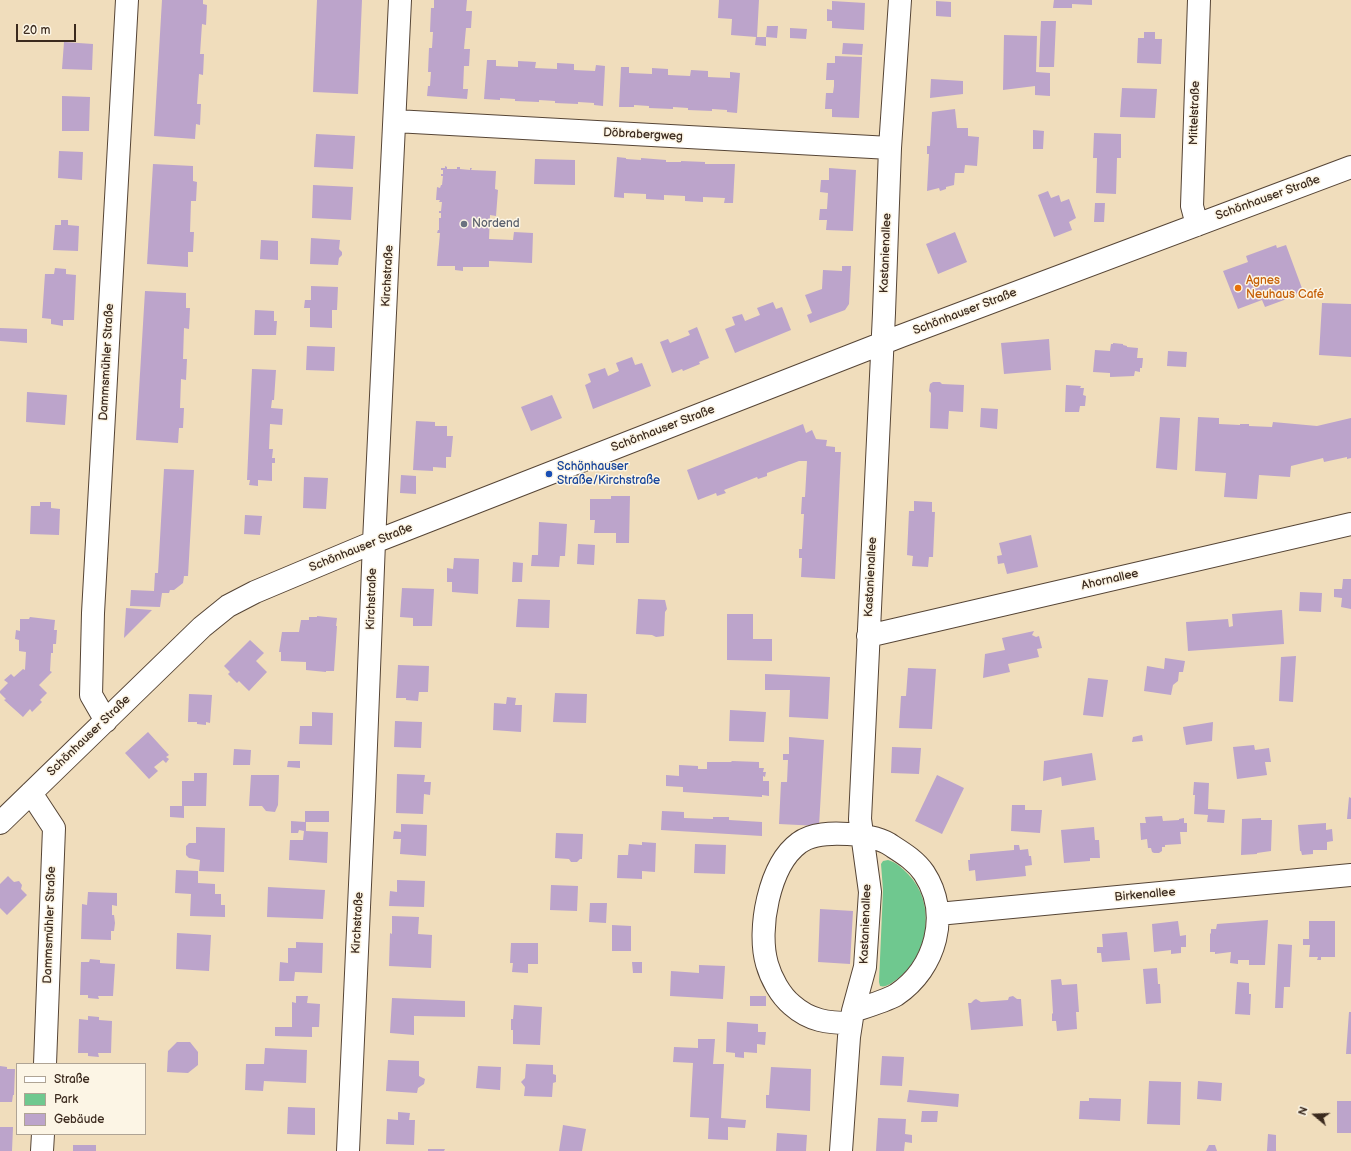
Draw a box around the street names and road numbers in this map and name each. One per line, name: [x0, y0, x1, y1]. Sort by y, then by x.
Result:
street label: Mittelstraße: [1187, 81, 1203, 145]
street label: Döbrabergweg: [603, 126, 683, 144]
street label: Schönhauser Straße: [1214, 172, 1322, 224]
street label: Kastanienallee: [877, 213, 895, 293]
street label: Kirchstraße: [379, 245, 397, 307]
street label: Schönhauser Straße: [911, 286, 1019, 338]
street label: Dammsmühler Straße: [97, 303, 117, 421]
street label: Schönhauser Straße: [609, 403, 717, 455]
street label: Schönhauser Straße: [307, 521, 415, 575]
street label: Kastanienallee: [862, 537, 880, 617]
street label: Ahornallee: [1080, 566, 1140, 594]
street label: Kirchstraße: [364, 568, 380, 630]
street label: Schönhauser Straße: [44, 693, 134, 779]
street label: Dammsmühler Straße: [41, 866, 59, 984]
street label: Kastanienallee: [857, 884, 875, 964]
street label: Birkenallee: [1114, 885, 1176, 905]
street label: Kirchstraße: [349, 892, 367, 954]

